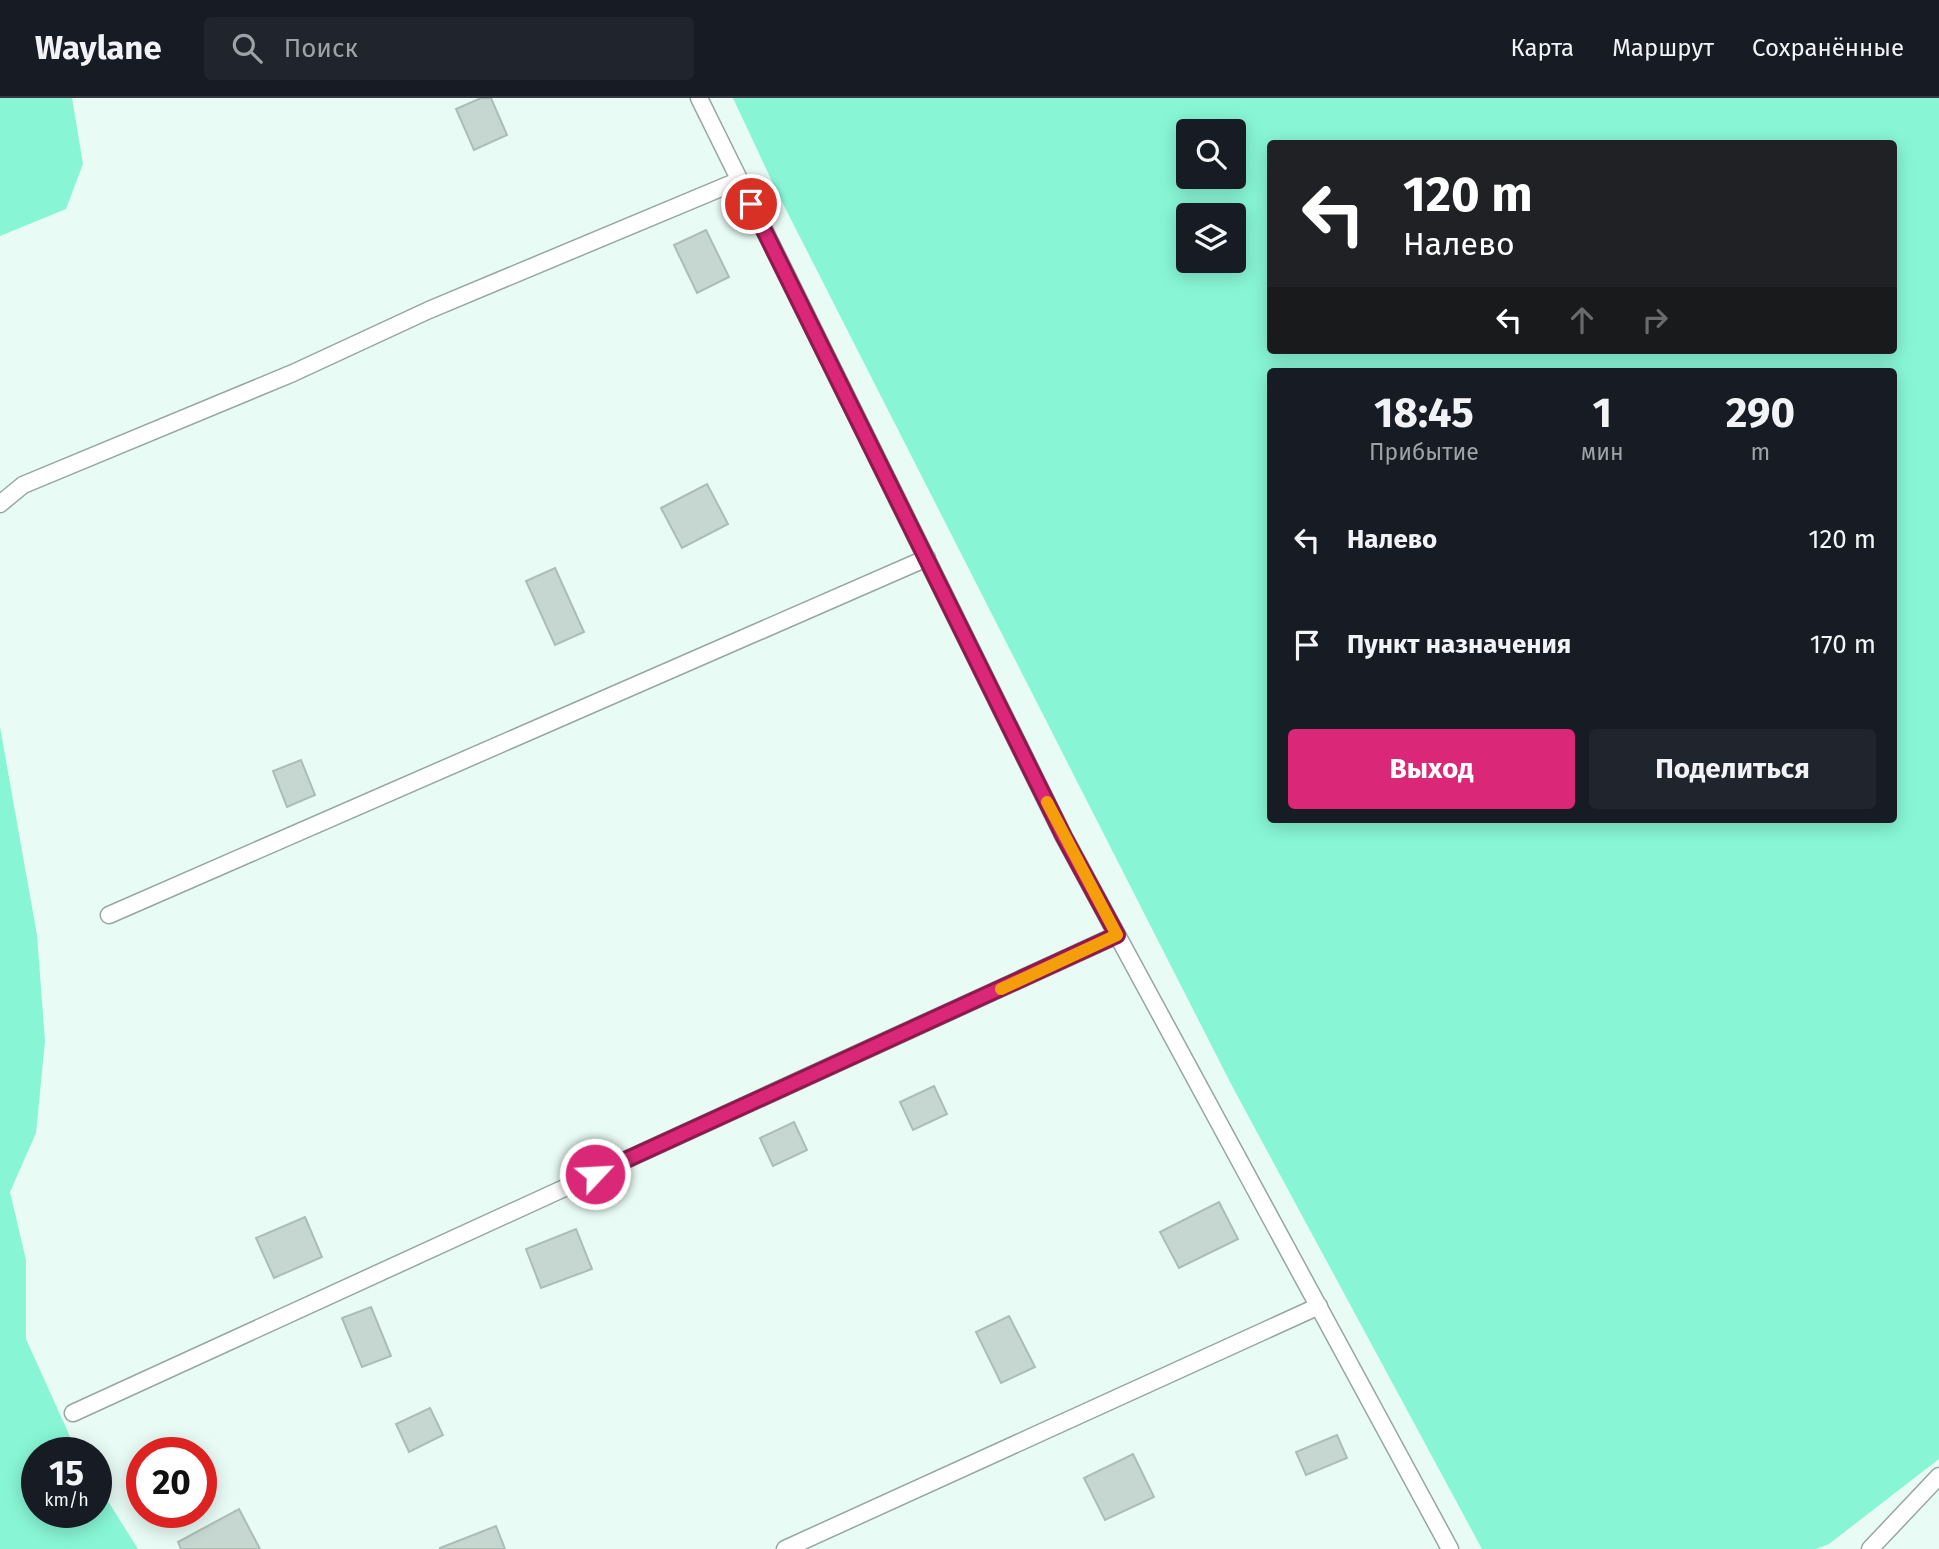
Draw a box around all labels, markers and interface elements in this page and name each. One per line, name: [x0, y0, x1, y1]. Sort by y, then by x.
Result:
search box: [204, 17, 694, 80]
text: Waylane: [35, 28, 162, 68]
icon: search: [228, 29, 266, 67]
text: Поиск: [284, 33, 358, 64]
text: Карта: [1511, 34, 1574, 62]
text: Маршрут: [1612, 34, 1714, 62]
text: Сохранённые: [1752, 34, 1904, 62]
map controls: [1176, 119, 1246, 273]
button: search: [1176, 119, 1246, 189]
text: 120 m: [1403, 165, 1533, 224]
icon: left: [1288, 168, 1379, 259]
pin: [721, 174, 781, 234]
icon: arrive: [732, 185, 770, 223]
button: layers: [1176, 203, 1246, 273]
text: Налево: [1403, 225, 1515, 263]
icon: left: [1490, 301, 1528, 339]
icon: ahead: [1563, 301, 1601, 339]
icon: right: [1636, 301, 1674, 339]
text: 18:45: [1374, 388, 1474, 438]
text: 1: [1593, 388, 1612, 438]
text: 290: [1726, 388, 1795, 438]
text: Прибытие: [1369, 438, 1479, 466]
text: мин: [1581, 438, 1624, 466]
text: m: [1750, 438, 1770, 466]
icon: left: [1288, 521, 1326, 559]
text: Налево: [1347, 524, 1437, 555]
text: 120 m: [1808, 524, 1876, 555]
icon: arrive: [1288, 626, 1326, 664]
text: Пункт назначения: [1347, 629, 1571, 660]
text: 170 m: [1810, 629, 1876, 660]
button: Выход: [1288, 729, 1575, 809]
button: Поделиться: [1589, 729, 1876, 809]
position arrow: [558, 1137, 632, 1211]
speed limit sign: 20: [126, 1437, 217, 1528]
text: 15: [49, 1452, 84, 1494]
text: km/h: [44, 1489, 89, 1511]

